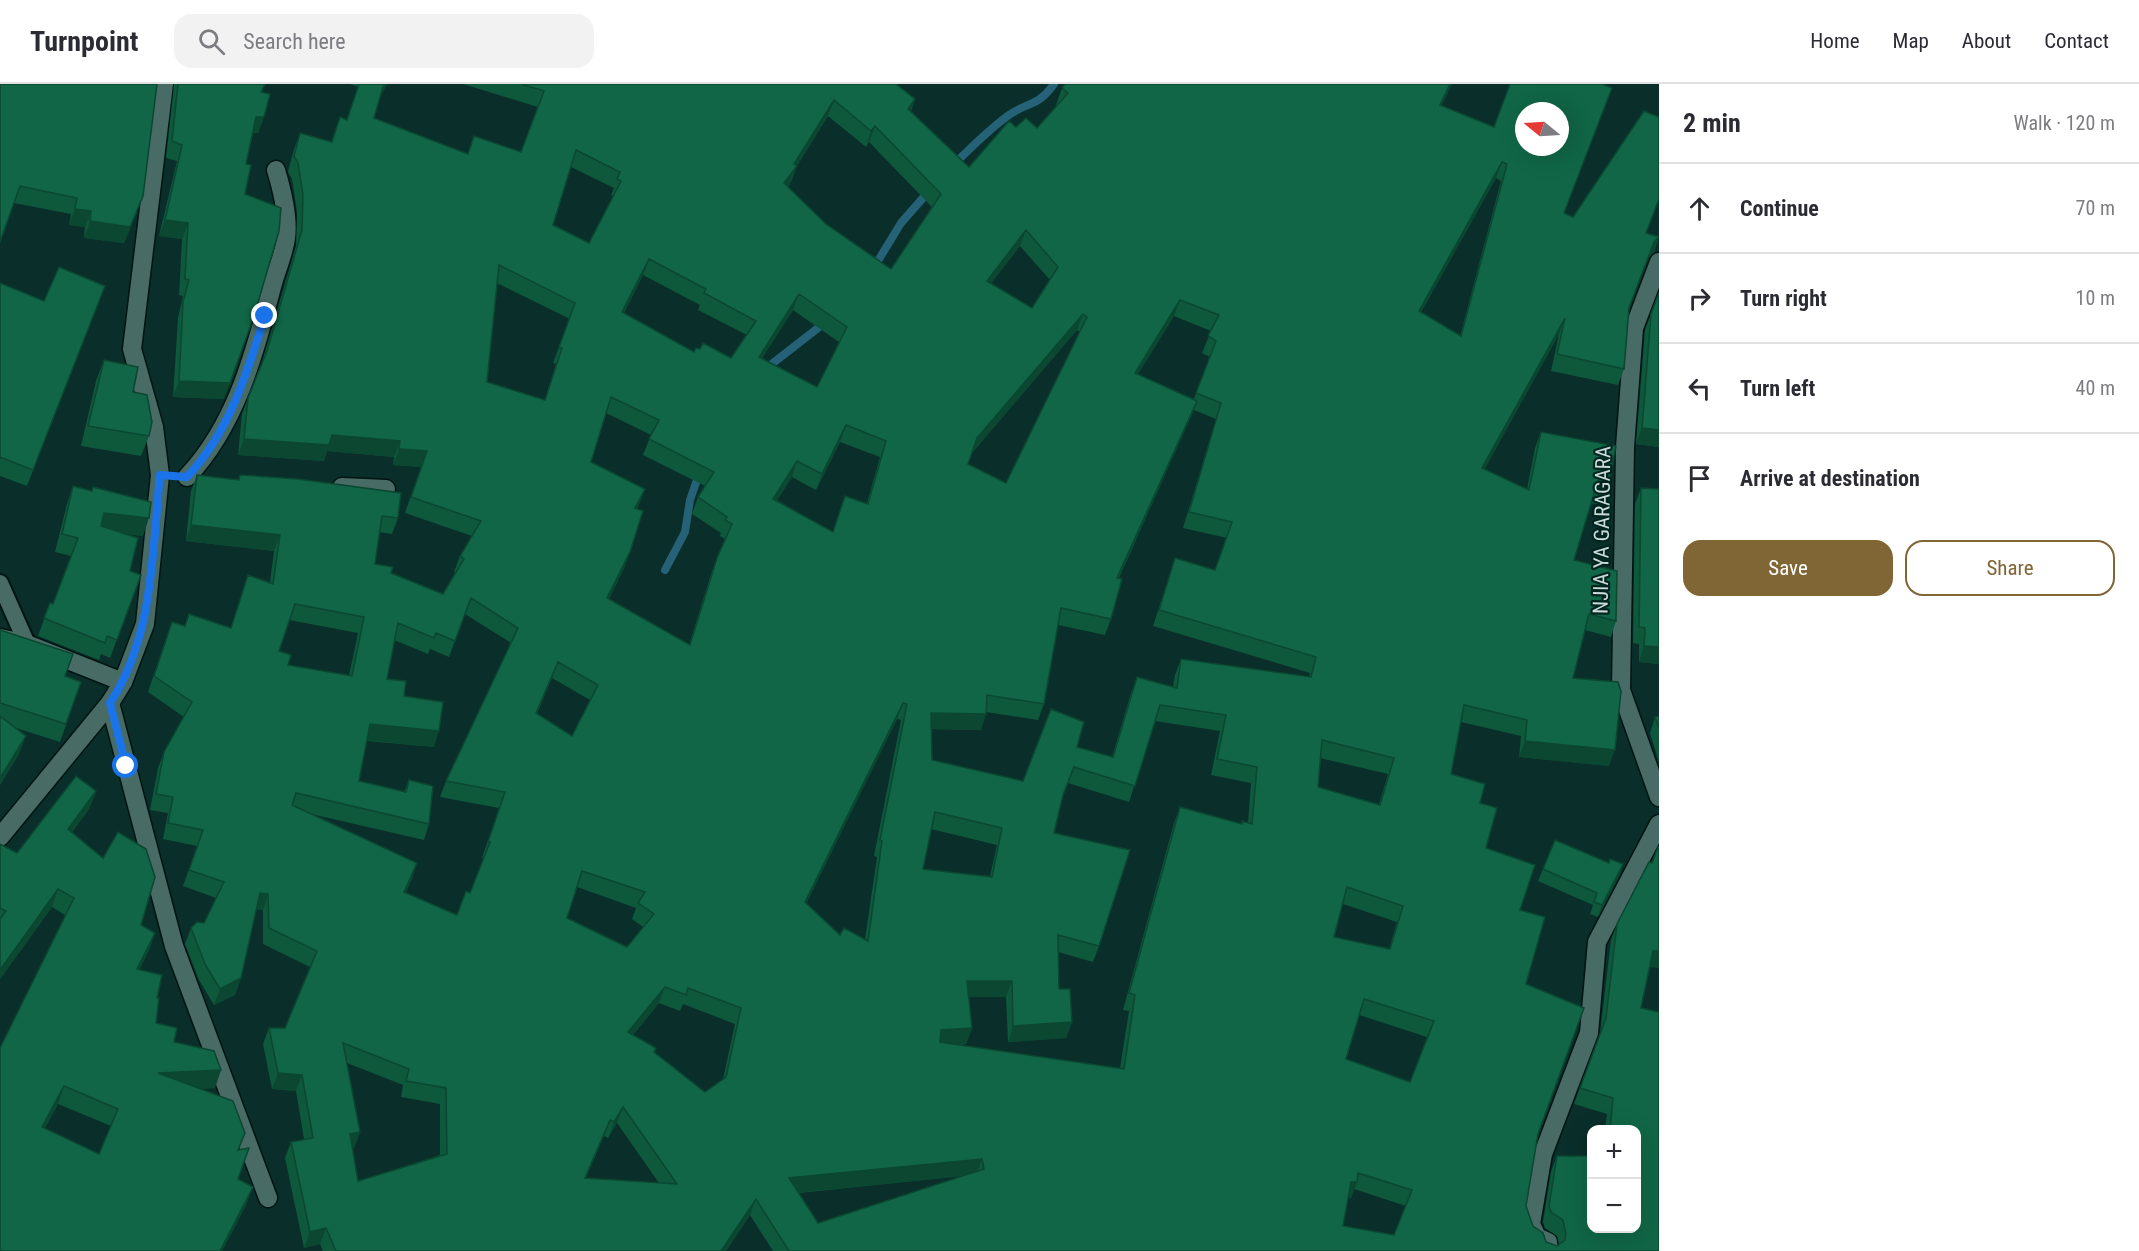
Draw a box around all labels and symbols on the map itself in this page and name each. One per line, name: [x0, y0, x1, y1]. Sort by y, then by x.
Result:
north arrow: [1515, 102, 1569, 156]
route end: [251, 302, 277, 328]
street label: NJIA YA GARAGARA: [1589, 446, 1615, 614]
route start: [112, 752, 138, 778]

